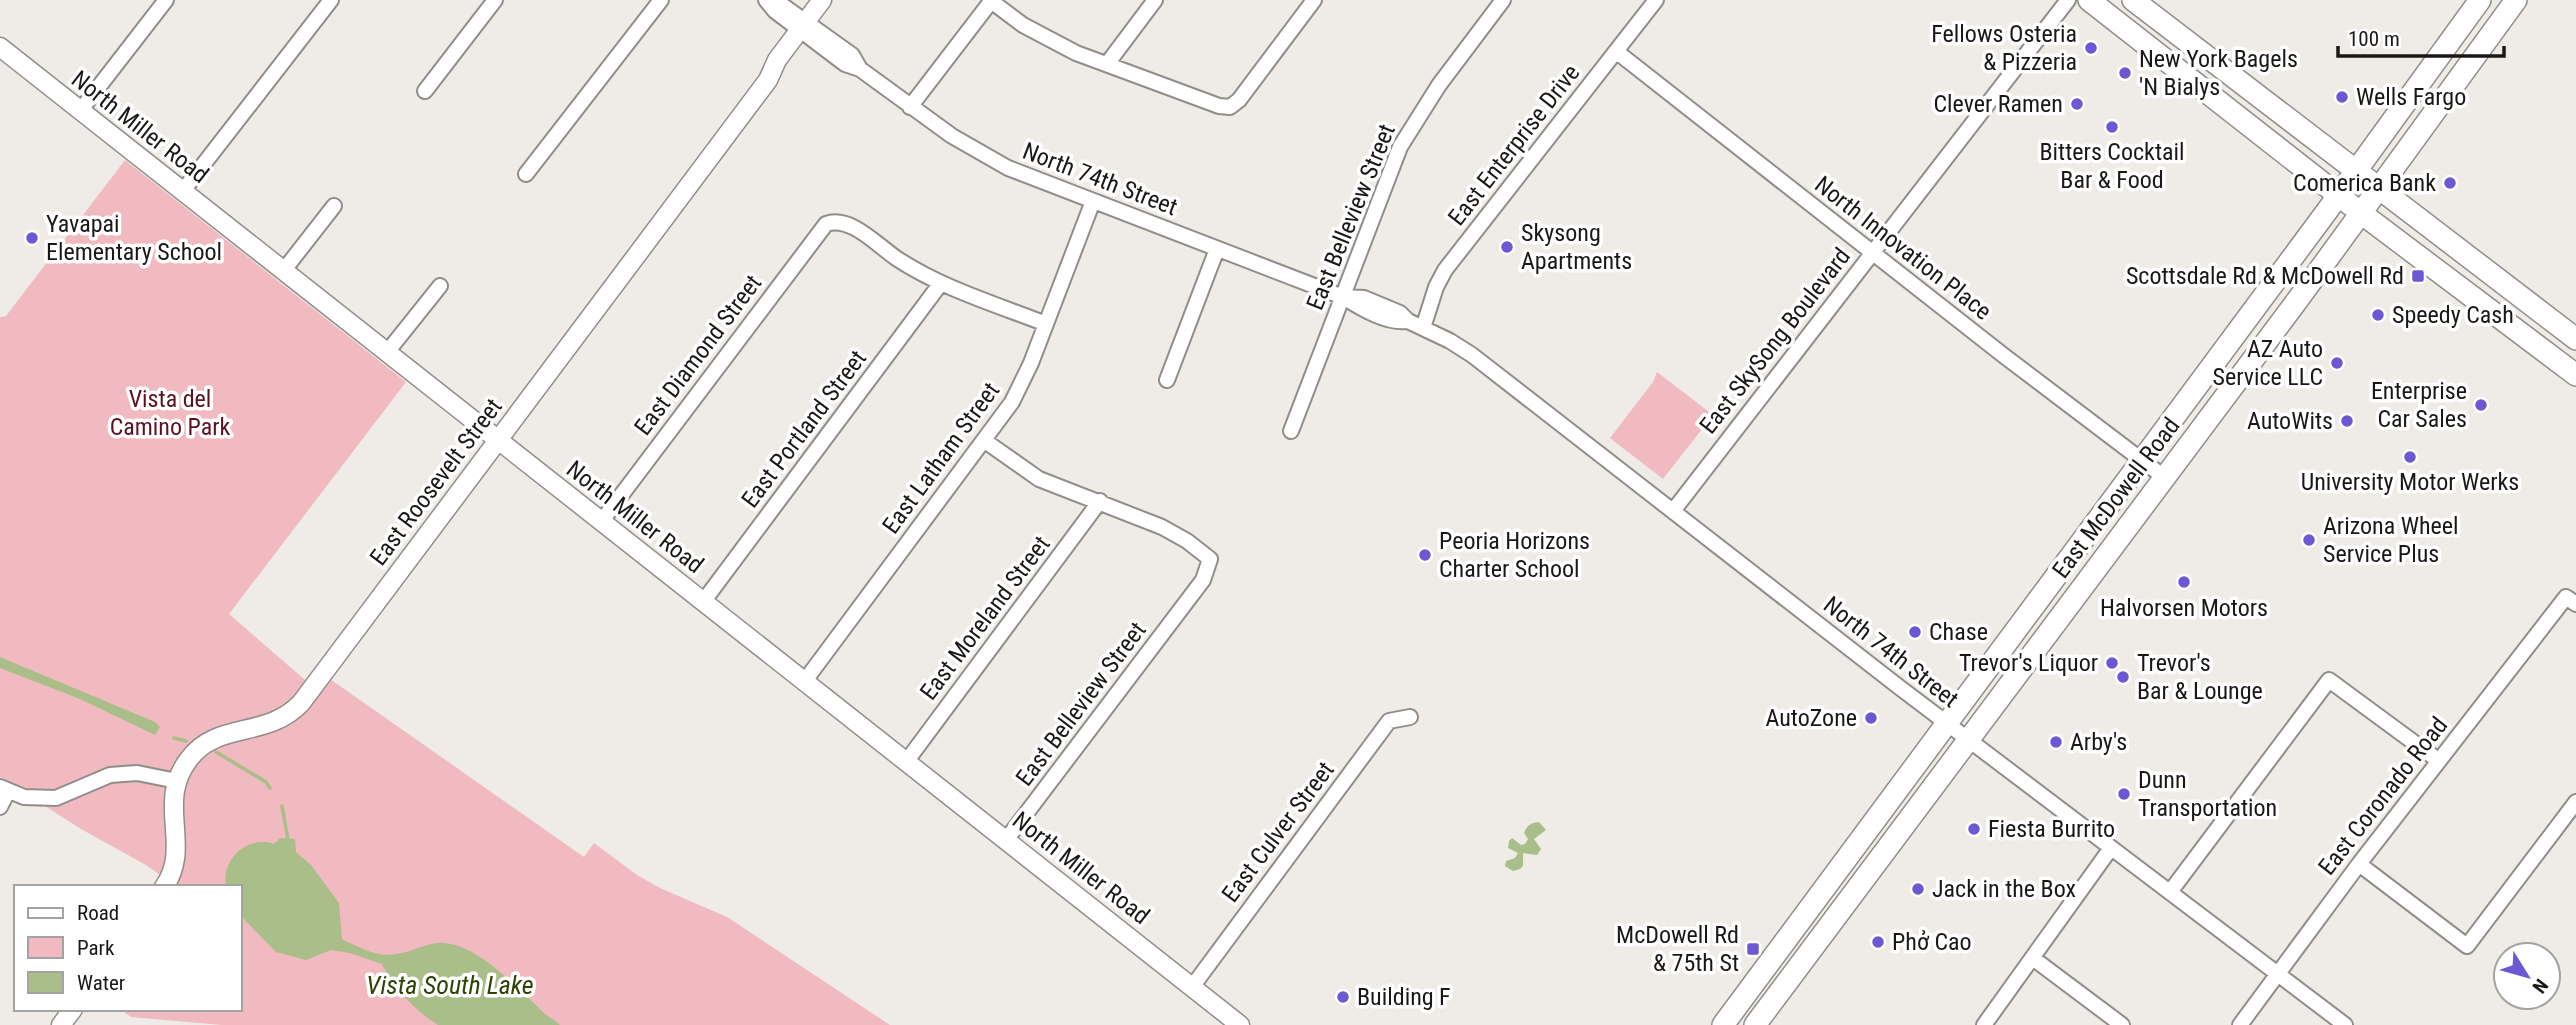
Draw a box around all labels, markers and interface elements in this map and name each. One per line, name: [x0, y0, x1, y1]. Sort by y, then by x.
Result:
scale bar: [2338, 14, 2504, 58]
place label: Fellows Osteria & Pizzeria: [1931, 20, 2077, 76]
text: 100 m: [2348, 27, 2400, 51]
marker: Fellows Osteria & Pizzeria: [2083, 40, 2099, 56]
place label: New York Bagels 'N Bialys: [2139, 45, 2298, 101]
street label: East Enterprise Drive: [1442, 59, 1586, 231]
street label: North Miller Road: [66, 65, 214, 189]
marker: New York Bagels 'N Bialys: [2117, 65, 2133, 81]
place label: Wells Fargo: [2356, 83, 2466, 111]
marker: Wells Fargo: [2334, 89, 2350, 105]
place label: Clever Ramen: [1933, 90, 2063, 118]
marker: Clever Ramen: [2069, 96, 2085, 112]
marker: Bitters Cocktail Bar & Food: [2104, 119, 2120, 135]
street label: East Belleview Street: [1301, 120, 1401, 314]
street label: North 74th Street: [1019, 137, 1181, 221]
place label: Bitters Cocktail Bar & Food: [2040, 138, 2185, 194]
place label: Comerica Bank: [2293, 169, 2436, 197]
street label: North Innovation Place: [1809, 170, 1997, 326]
marker: Comerica Bank: [2442, 175, 2458, 191]
place label: Yavapai Elementary School: [46, 210, 222, 266]
place label: Skysong Apartments: [1521, 219, 1632, 275]
marker: Yavapai Elementary School: [24, 230, 40, 246]
marker: Skysong Apartments: [1499, 239, 1515, 255]
street label: East SkySong Boulevard: [1694, 243, 1856, 439]
place label: Scottsdale Rd & McDowell Rd: [2126, 262, 2404, 290]
marker: Scottsdale Rd & McDowell Rd: [2410, 268, 2426, 284]
street label: East Diamond Street: [629, 269, 767, 441]
place label: Speedy Cash: [2392, 301, 2514, 329]
marker: Speedy Cash: [2370, 307, 2386, 323]
place label: AZ Auto Service LLC: [2212, 335, 2323, 391]
street label: East Portland Street: [736, 345, 872, 513]
marker: AZ Auto Service LLC: [2329, 355, 2345, 371]
street label: East Latham Street: [877, 377, 1005, 539]
place label: Enterprise Car Sales: [2371, 377, 2467, 433]
park label: Vista del Camino Park: [110, 385, 231, 441]
street label: East Roosevelt Street: [364, 393, 508, 571]
marker: Enterprise Car Sales: [2473, 397, 2489, 413]
place label: AutoWits: [2247, 407, 2333, 435]
street label: East McDowell Road: [2047, 412, 2185, 584]
marker: AutoWits: [2339, 413, 2355, 429]
marker: University Motor Werks: [2402, 449, 2418, 465]
street label: North Miller Road: [561, 455, 709, 579]
place label: University Motor Werks: [2301, 468, 2519, 496]
place label: Arizona Wheel Service Plus: [2323, 512, 2459, 568]
place label: Peoria Horizons Charter School: [1439, 527, 1590, 583]
street label: East Moreland Street: [914, 531, 1056, 705]
marker: Arizona Wheel Service Plus: [2301, 532, 2317, 548]
marker: Peoria Horizons Charter School: [1417, 547, 1433, 563]
marker: Halvorsen Motors: [2176, 574, 2192, 590]
street label: North 74th Street: [1818, 591, 1964, 713]
place label: Halvorsen Motors: [2100, 594, 2268, 622]
street label: East Belleview Street: [1010, 617, 1152, 791]
place label: Chase: [1929, 618, 1988, 646]
marker: Chase: [1907, 624, 1923, 640]
place label: Trevor's Liquor: [1959, 649, 2098, 677]
place label: Trevor's Bar & Lounge: [2137, 649, 2263, 705]
marker: Trevor's Liquor: [2104, 655, 2120, 671]
marker: Trevor's Bar & Lounge: [2115, 669, 2131, 685]
place label: AutoZone: [1766, 704, 1857, 732]
marker: AutoZone: [1863, 710, 1879, 726]
street label: East Coronado Road: [2313, 712, 2453, 880]
place label: Arby's: [2070, 728, 2127, 756]
marker: Arby's: [2048, 734, 2064, 750]
street label: East Culver Street: [1216, 756, 1340, 908]
place label: Dunn Transportation: [2138, 766, 2277, 822]
marker: Dunn Transportation: [2116, 786, 2132, 802]
street label: North Miller Road: [1007, 806, 1155, 930]
place label: Fiesta Burrito: [1988, 815, 2115, 843]
marker: Fiesta Burrito: [1966, 821, 1982, 837]
place label: Jack in the Box: [1932, 875, 2076, 903]
marker: Jack in the Box: [1910, 881, 1926, 897]
legend: [14, 885, 242, 1011]
text: Road: [77, 901, 119, 925]
place label: McDowell Rd & 75th St: [1616, 921, 1739, 977]
place label: Phở Cao: [1892, 928, 1972, 956]
marker: Phở Cao: [1870, 934, 1886, 950]
text: Park: [77, 936, 115, 960]
marker: McDowell Rd & 75th St: [1745, 941, 1761, 957]
north arrow: [2492, 941, 2562, 1011]
water label: Vista South Lake: [366, 970, 534, 1000]
text: Water: [77, 971, 125, 995]
text: N: [2527, 974, 2553, 997]
place label: Building F: [1357, 983, 1451, 1011]
marker: Building F: [1335, 989, 1351, 1005]

